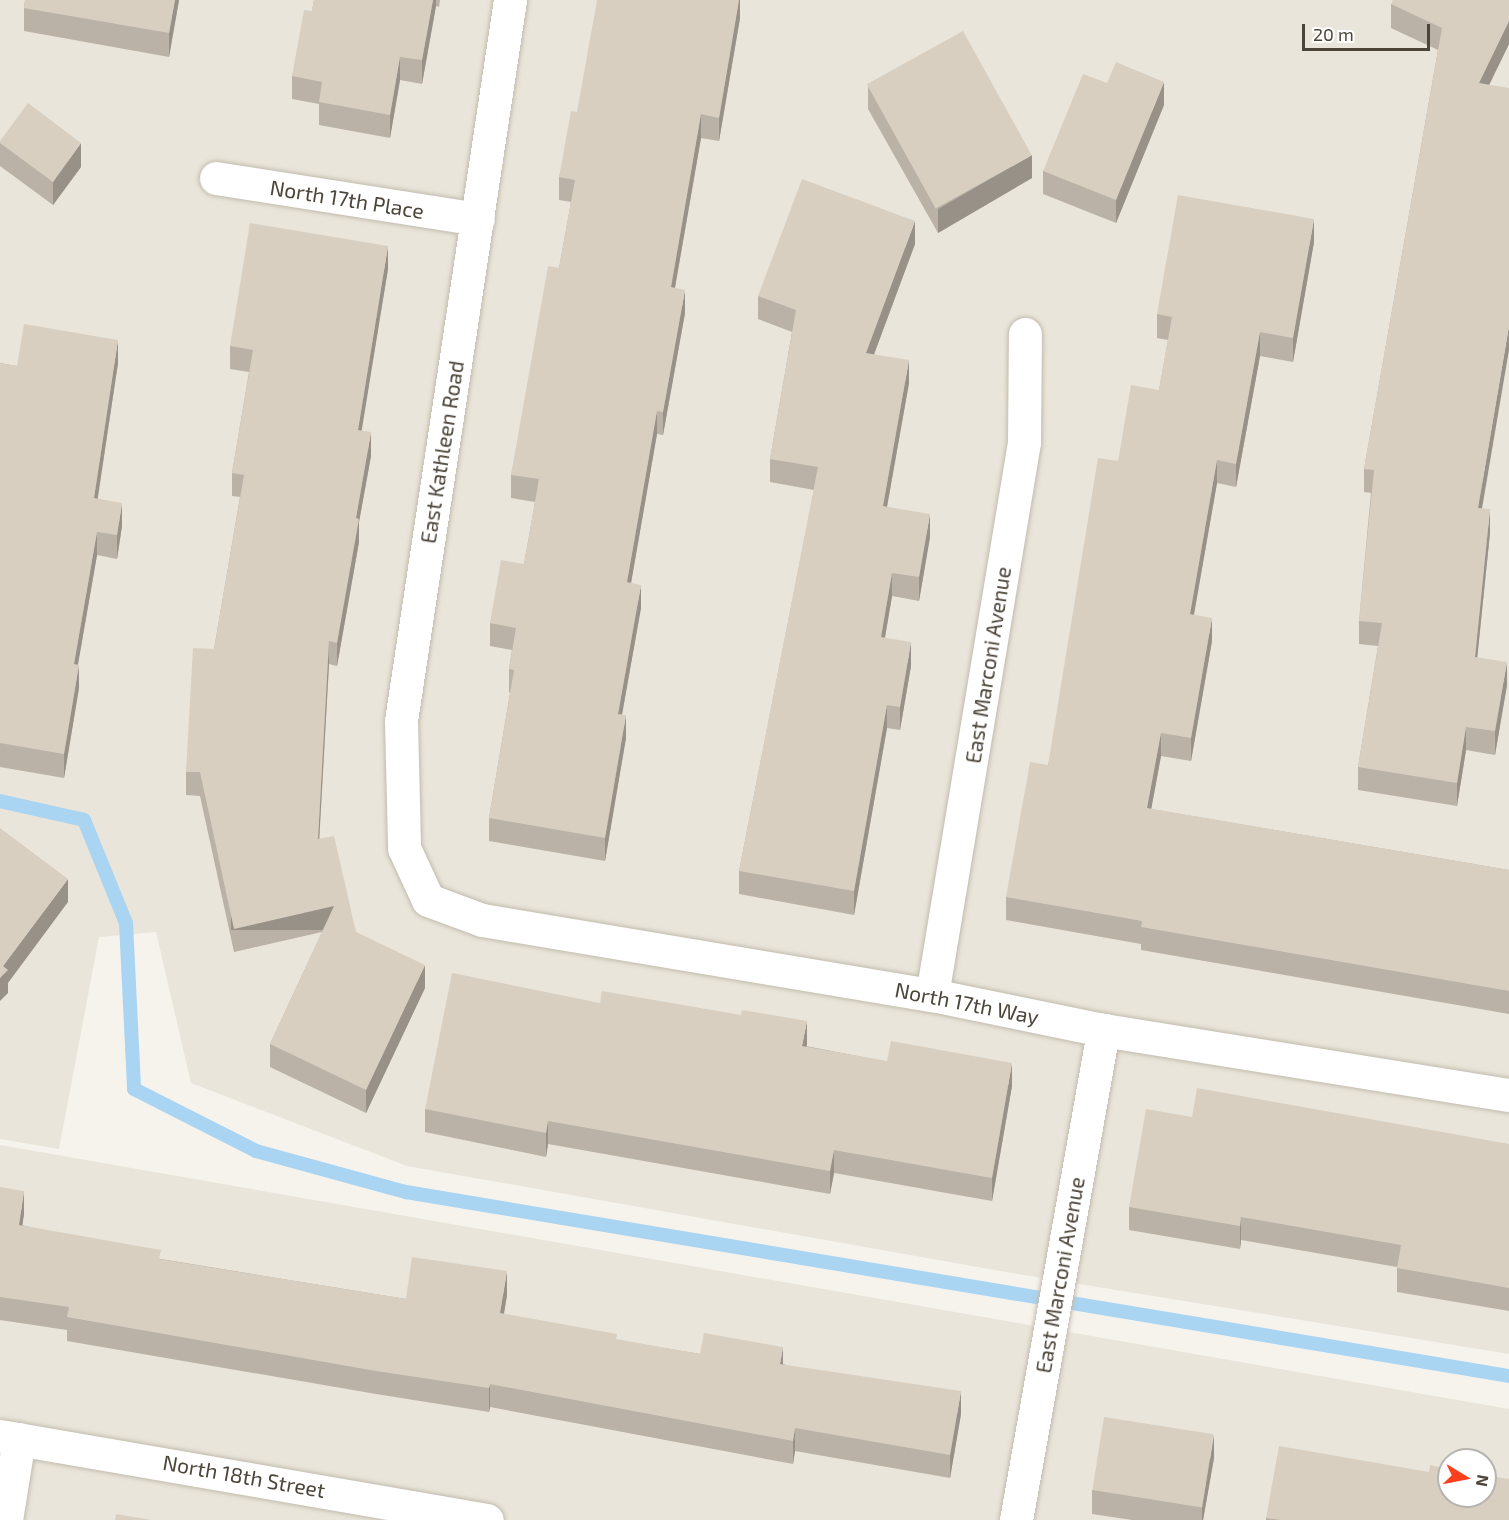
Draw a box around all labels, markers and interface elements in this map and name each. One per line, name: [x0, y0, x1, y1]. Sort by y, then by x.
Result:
scale bar: [1305, 12, 1432, 50]
text: 20 m: [1313, 23, 1354, 45]
street label: North 17th Place: [268, 174, 426, 224]
street label: East Kathleen Road: [415, 359, 469, 545]
street label: East Marconi Avenue: [960, 565, 1016, 765]
street label: North 17th Way: [893, 977, 1041, 1029]
street label: East Marconi Avenue: [1030, 1175, 1090, 1375]
north arrow: [1437, 1448, 1497, 1508]
street label: North 18th Street: [161, 1449, 327, 1503]
text: N: [1473, 1474, 1494, 1488]

